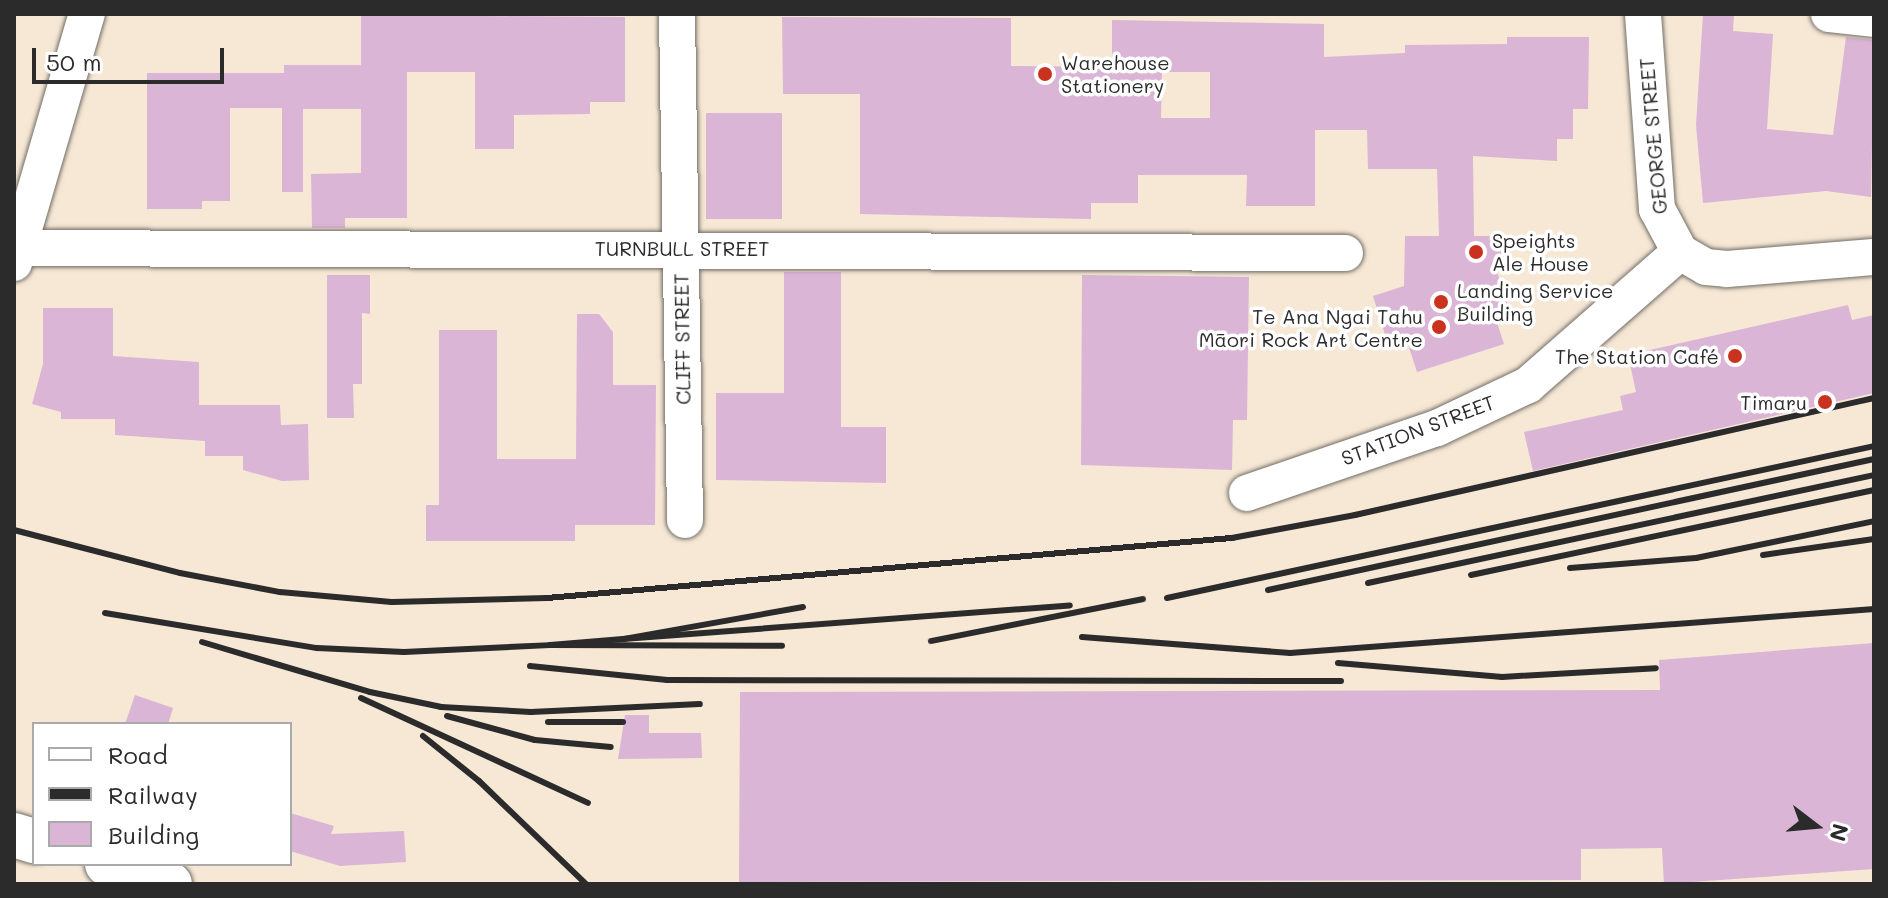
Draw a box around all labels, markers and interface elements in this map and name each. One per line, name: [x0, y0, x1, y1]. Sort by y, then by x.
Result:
scale bar: [36, 32, 228, 82]
text: 50 m: [46, 46, 102, 77]
place label: Warehouse Stationery: [1061, 50, 1170, 97]
street label: GEORGE STREET: [1634, 57, 1672, 215]
marker: Warehouse Stationery: [1036, 65, 1054, 83]
place label: Speights Ale House: [1492, 228, 1589, 275]
street label: TURNBULL STREET: [595, 236, 769, 260]
marker: Speights Ale House: [1467, 243, 1485, 261]
street label: CLIFF STREET: [669, 273, 695, 405]
place label: Landing Service Building: [1457, 278, 1613, 325]
marker: Landing Service Building: [1432, 293, 1450, 311]
place label: Te Ana Ngai Tahu Māori Rock Art Centre: [1199, 304, 1423, 351]
marker: Te Ana Ngai Tahu Māori Rock Art Centre: [1430, 318, 1448, 336]
place label: The Station Café: [1555, 344, 1719, 368]
marker: The Station Café: [1726, 347, 1744, 365]
street label: STATION STREET: [1338, 390, 1498, 470]
place label: Timaru: [1740, 390, 1807, 414]
marker: Timaru: [1814, 391, 1836, 413]
legend: [32, 722, 292, 866]
text: Road: [108, 739, 168, 770]
text: Railway: [108, 779, 198, 810]
north arrow: [1776, 786, 1856, 866]
text: Building: [108, 819, 199, 850]
text: N: [1823, 821, 1856, 845]

